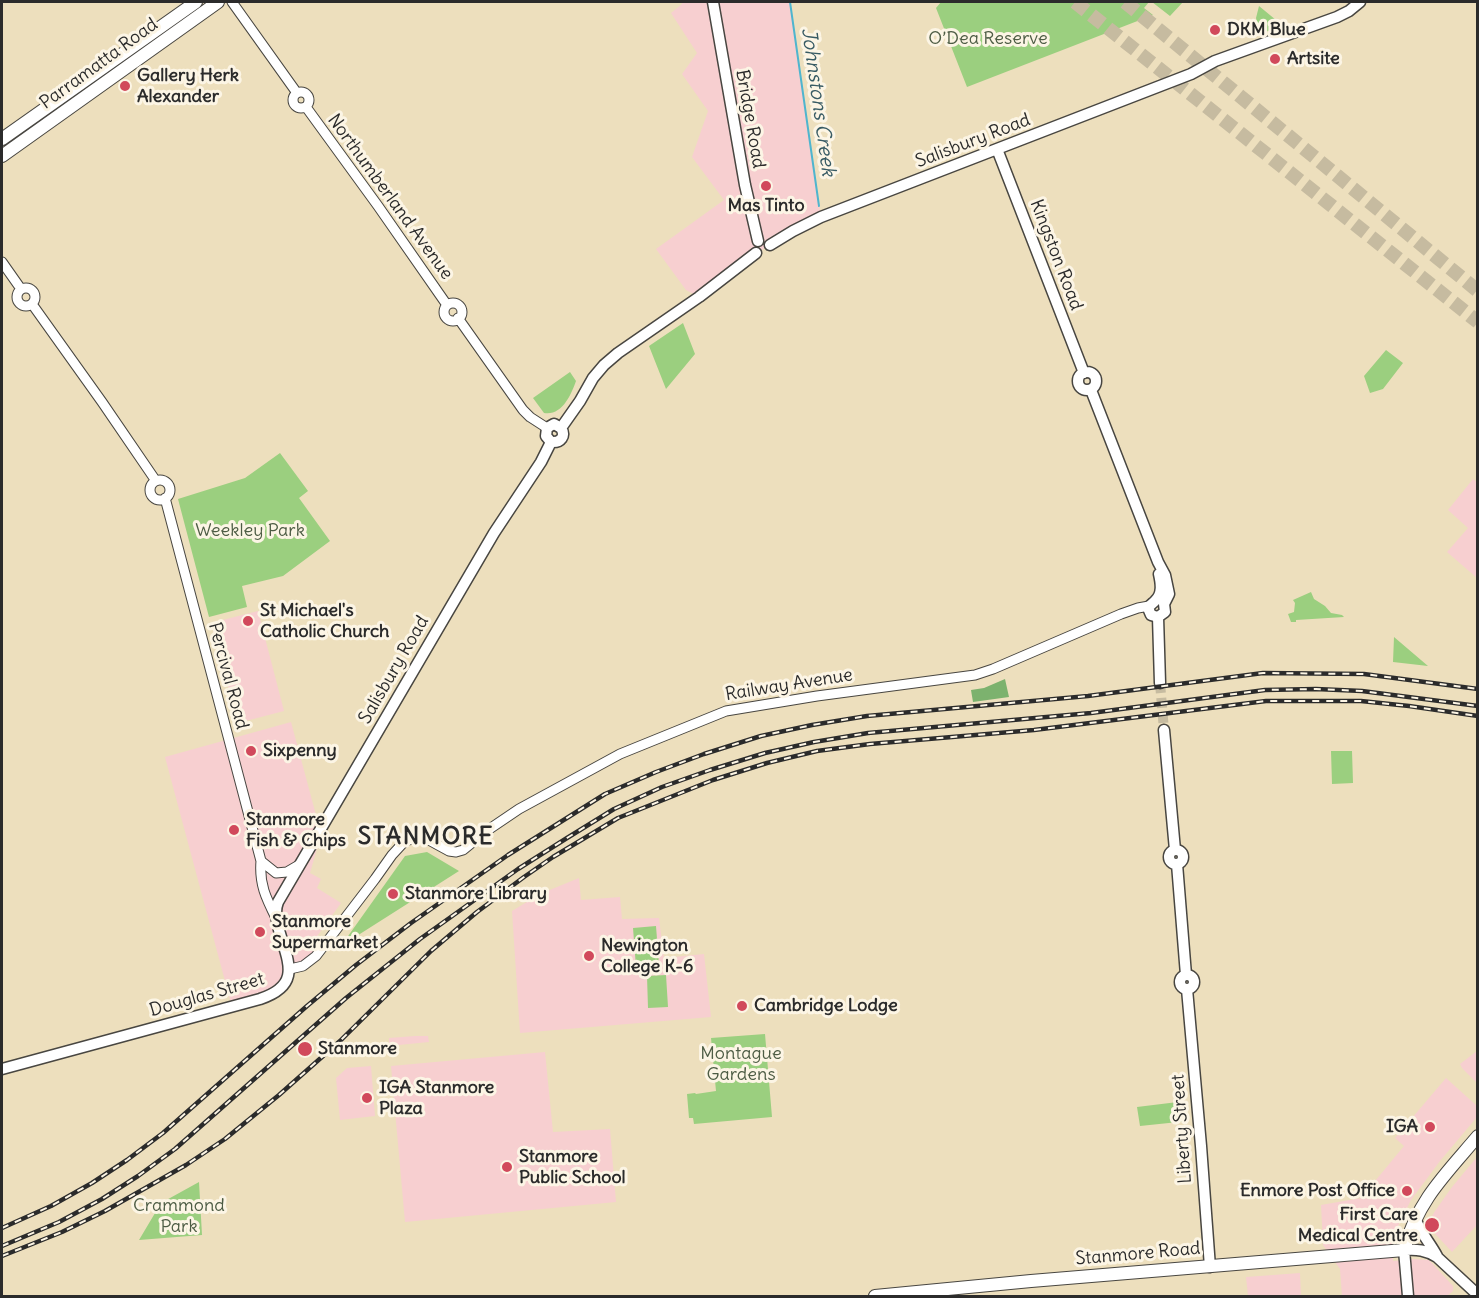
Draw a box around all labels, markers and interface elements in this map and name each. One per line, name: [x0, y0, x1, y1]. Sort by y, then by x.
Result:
street label: Parramatta Road: [36, 14, 162, 114]
place label: DKM Blue: [1227, 19, 1306, 41]
marker: DKM Blue: [1208, 23, 1222, 37]
water label: Johnstons Creek: [796, 26, 840, 178]
park label: O’Dea Reserve: [928, 28, 1048, 50]
place label: Artsite: [1287, 48, 1340, 70]
marker: Artsite: [1268, 52, 1282, 66]
place label: Gallery Herk Alexander: [137, 65, 239, 107]
street label: Bridge Road: [731, 68, 769, 170]
marker: Gallery Herk Alexander: [118, 79, 132, 93]
street label: Salisbury Road: [913, 109, 1033, 173]
street label: Northumberland Avenue: [323, 110, 457, 284]
marker: Mas Tinto: [759, 179, 773, 193]
place label: Mas Tinto: [727, 195, 805, 217]
street label: Kingston Road: [1025, 197, 1087, 313]
park label: Weekley Park: [195, 520, 305, 542]
place label: St Michael's Catholic Church: [260, 600, 389, 642]
street label: Salisbury Road: [354, 612, 434, 728]
marker: St Michael's Catholic Church: [241, 614, 255, 628]
street label: Percival Road: [203, 620, 253, 732]
street label: Railway Avenue: [724, 664, 854, 706]
place label: Sixpenny: [263, 740, 337, 762]
marker: Sixpenny: [244, 744, 258, 758]
place label: Stanmore Fish & Chips: [246, 809, 346, 852]
marker: Stanmore Fish & Chips: [227, 823, 241, 837]
district label: STANMORE: [358, 823, 494, 851]
place label: Stanmore Library: [405, 883, 547, 905]
marker: Stanmore Library: [386, 887, 400, 901]
place label: Stanmore Supermarket: [272, 911, 378, 954]
marker: Stanmore Supermarket: [253, 925, 267, 939]
place label: Newington College K-6: [601, 935, 693, 978]
marker: Newington College K-6: [582, 949, 596, 963]
street label: Douglas Street: [147, 968, 267, 1022]
place label: Cambridge Lodge: [754, 995, 898, 1017]
marker: Cambridge Lodge: [735, 999, 749, 1013]
place label: Stanmore: [318, 1038, 397, 1060]
marker: Stanmore: [296, 1040, 314, 1058]
park label: Montague Gardens: [700, 1043, 782, 1086]
street label: Liberty Street: [1167, 1074, 1197, 1184]
place label: IGA Stanmore Plaza: [379, 1077, 494, 1120]
marker: IGA Stanmore Plaza: [360, 1091, 374, 1105]
place label: IGA: [1386, 1116, 1418, 1138]
marker: IGA: [1423, 1120, 1437, 1134]
place label: Stanmore Public School: [519, 1146, 626, 1188]
marker: Stanmore Public School: [500, 1160, 514, 1174]
place label: Enmore Post Office: [1240, 1180, 1395, 1202]
marker: Enmore Post Office: [1400, 1184, 1414, 1198]
park label: Crammond Park: [133, 1195, 225, 1238]
place label: First Care Medical Centre: [1298, 1204, 1418, 1246]
marker: First Care Medical Centre: [1423, 1216, 1441, 1234]
street label: Stanmore Road: [1075, 1238, 1201, 1270]

